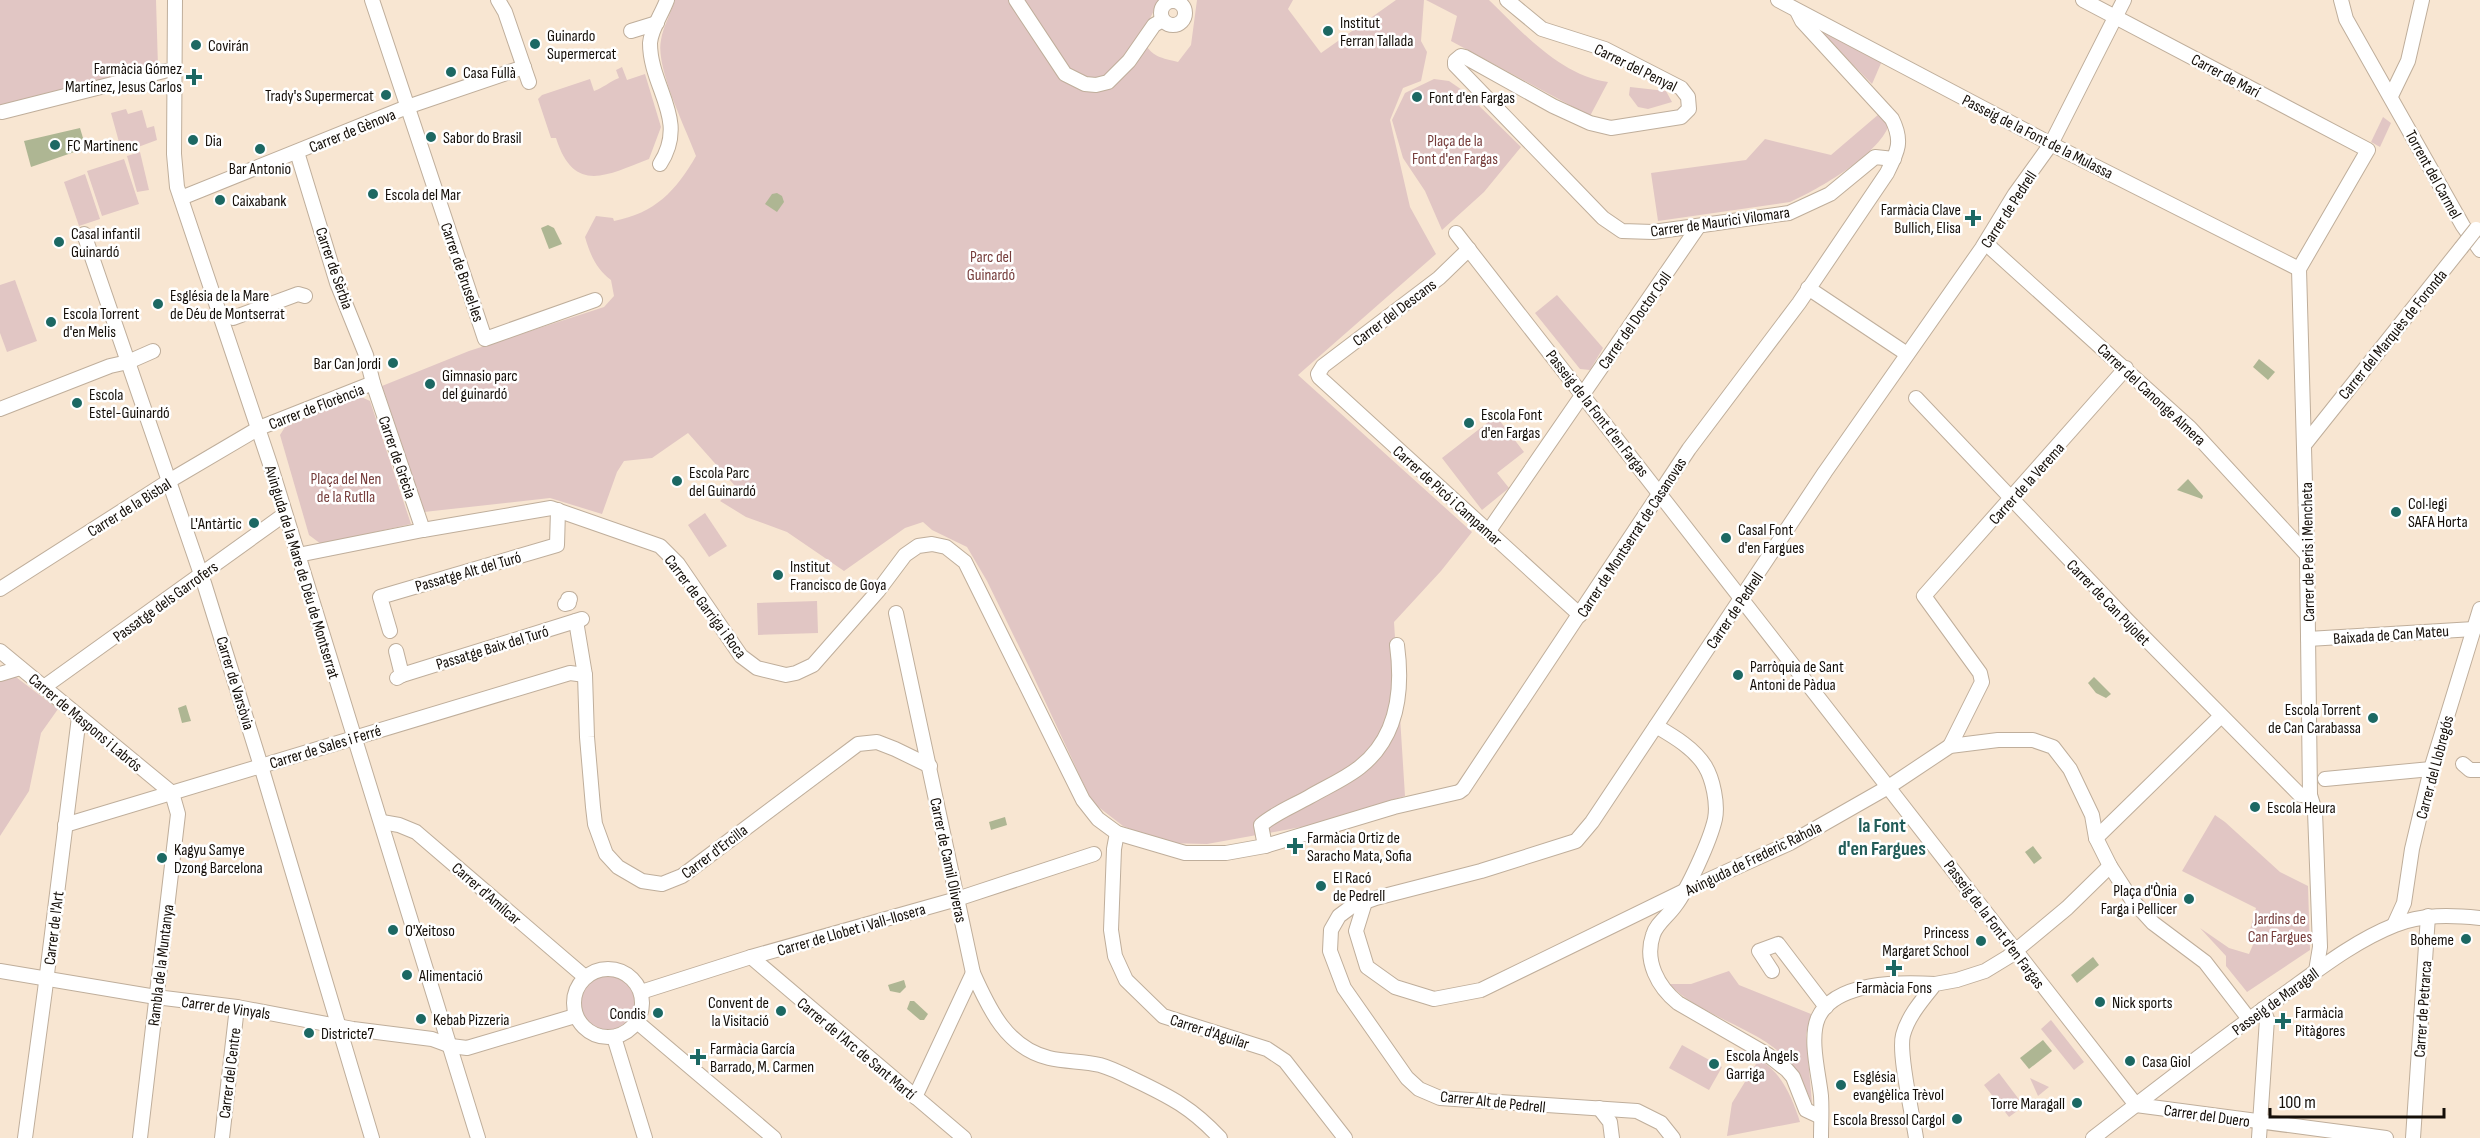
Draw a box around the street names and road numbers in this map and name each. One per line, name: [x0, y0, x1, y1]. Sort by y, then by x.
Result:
street label: Carrer del Penyal: [1591, 40, 1680, 97]
street label: Carrer de Marí: [2188, 50, 2263, 102]
street label: Passeig de la Font de la Mulassa: [1959, 91, 2116, 184]
street label: Carrer de Gènova: [306, 105, 399, 157]
street label: Torrent del Carmel: [2401, 127, 2465, 222]
street label: Carrer de Pedrell: [1977, 168, 2041, 252]
street label: Carrer de Maurici Vilomara: [1649, 203, 1791, 242]
street label: Carrer de Brusel·les: [436, 220, 488, 325]
street label: Carrer de Sèrbia: [311, 225, 356, 312]
street label: Carrer del Marquès de Foronda: [2335, 266, 2451, 404]
street label: Carrer del Doctor Coll: [1595, 269, 1676, 373]
street label: Carrer del Descans: [1349, 275, 1441, 351]
street label: Carrer del Canonge Almera: [2093, 340, 2209, 450]
street label: Passeig de la Font d'en Fargas: [1541, 347, 1652, 481]
street label: Carrer de Florència: [266, 380, 367, 434]
street label: Carrer de Grècia: [374, 414, 420, 501]
street label: Carrer de la Verema: [1985, 439, 2069, 529]
street label: Carrer de Picó i Campamar: [1389, 442, 1506, 550]
street label: Carrer de Montserrat de Casanovas: [1573, 454, 1691, 621]
street label: Avinguda de la Mare de Déu de Montserrat: [260, 462, 343, 682]
street label: Carrer de la Bisbal: [84, 475, 175, 542]
street label: Carrer de Peris i Mencheta: [2298, 482, 2319, 622]
street label: Passatge Alt del Turó: [413, 548, 524, 597]
street label: Carrer de Garriga i Roca: [660, 551, 750, 662]
street label: Carrer de Can Pujolet: [2062, 556, 2154, 650]
street label: Passatge dels Garrofers: [110, 558, 222, 647]
street label: Carrer de Pedrell: [1703, 569, 1768, 653]
street label: Passatge Baix del Turó: [434, 622, 551, 675]
street label: Baixada de Can Mateu: [2333, 622, 2450, 649]
street label: Carrer de Varsòvia: [211, 634, 258, 732]
street label: Carrer de Maspons i Labrós: [24, 670, 146, 776]
street label: Carrer del Llobregós: [2413, 713, 2458, 821]
street label: Carrer de Sales i Ferré: [267, 721, 384, 773]
street label: Carrer de Camil Oliveras: [925, 796, 970, 925]
street label: Avinguda de Frederic Rahola: [1682, 818, 1825, 901]
street label: Carrer d'Ercilla: [678, 821, 752, 883]
street label: Passeig de la Font d'en Fargas: [1939, 857, 2048, 993]
street label: Carrer d'Amílcar: [447, 859, 525, 930]
street label: Carrer de l'Art: [41, 890, 68, 966]
street label: Carrer de Llobet i Vall-llosera: [775, 900, 928, 961]
street label: Rambla de la Muntanya: [145, 903, 178, 1027]
street label: Carrer de Petrarca: [2411, 960, 2436, 1058]
street label: Passeig de Maragall: [2229, 964, 2323, 1040]
street label: Carrer de Vinyals: [180, 993, 272, 1024]
street label: Carrer de l'Arc de Sant Martí: [793, 994, 919, 1104]
street label: Carrer d'Aguilar: [1168, 1011, 1252, 1054]
street label: Carrer del Centre: [215, 1027, 245, 1120]
street label: Carrer Alt de Pedrell: [1439, 1088, 1546, 1117]
street label: Carrer del Duero: [2163, 1101, 2251, 1132]

